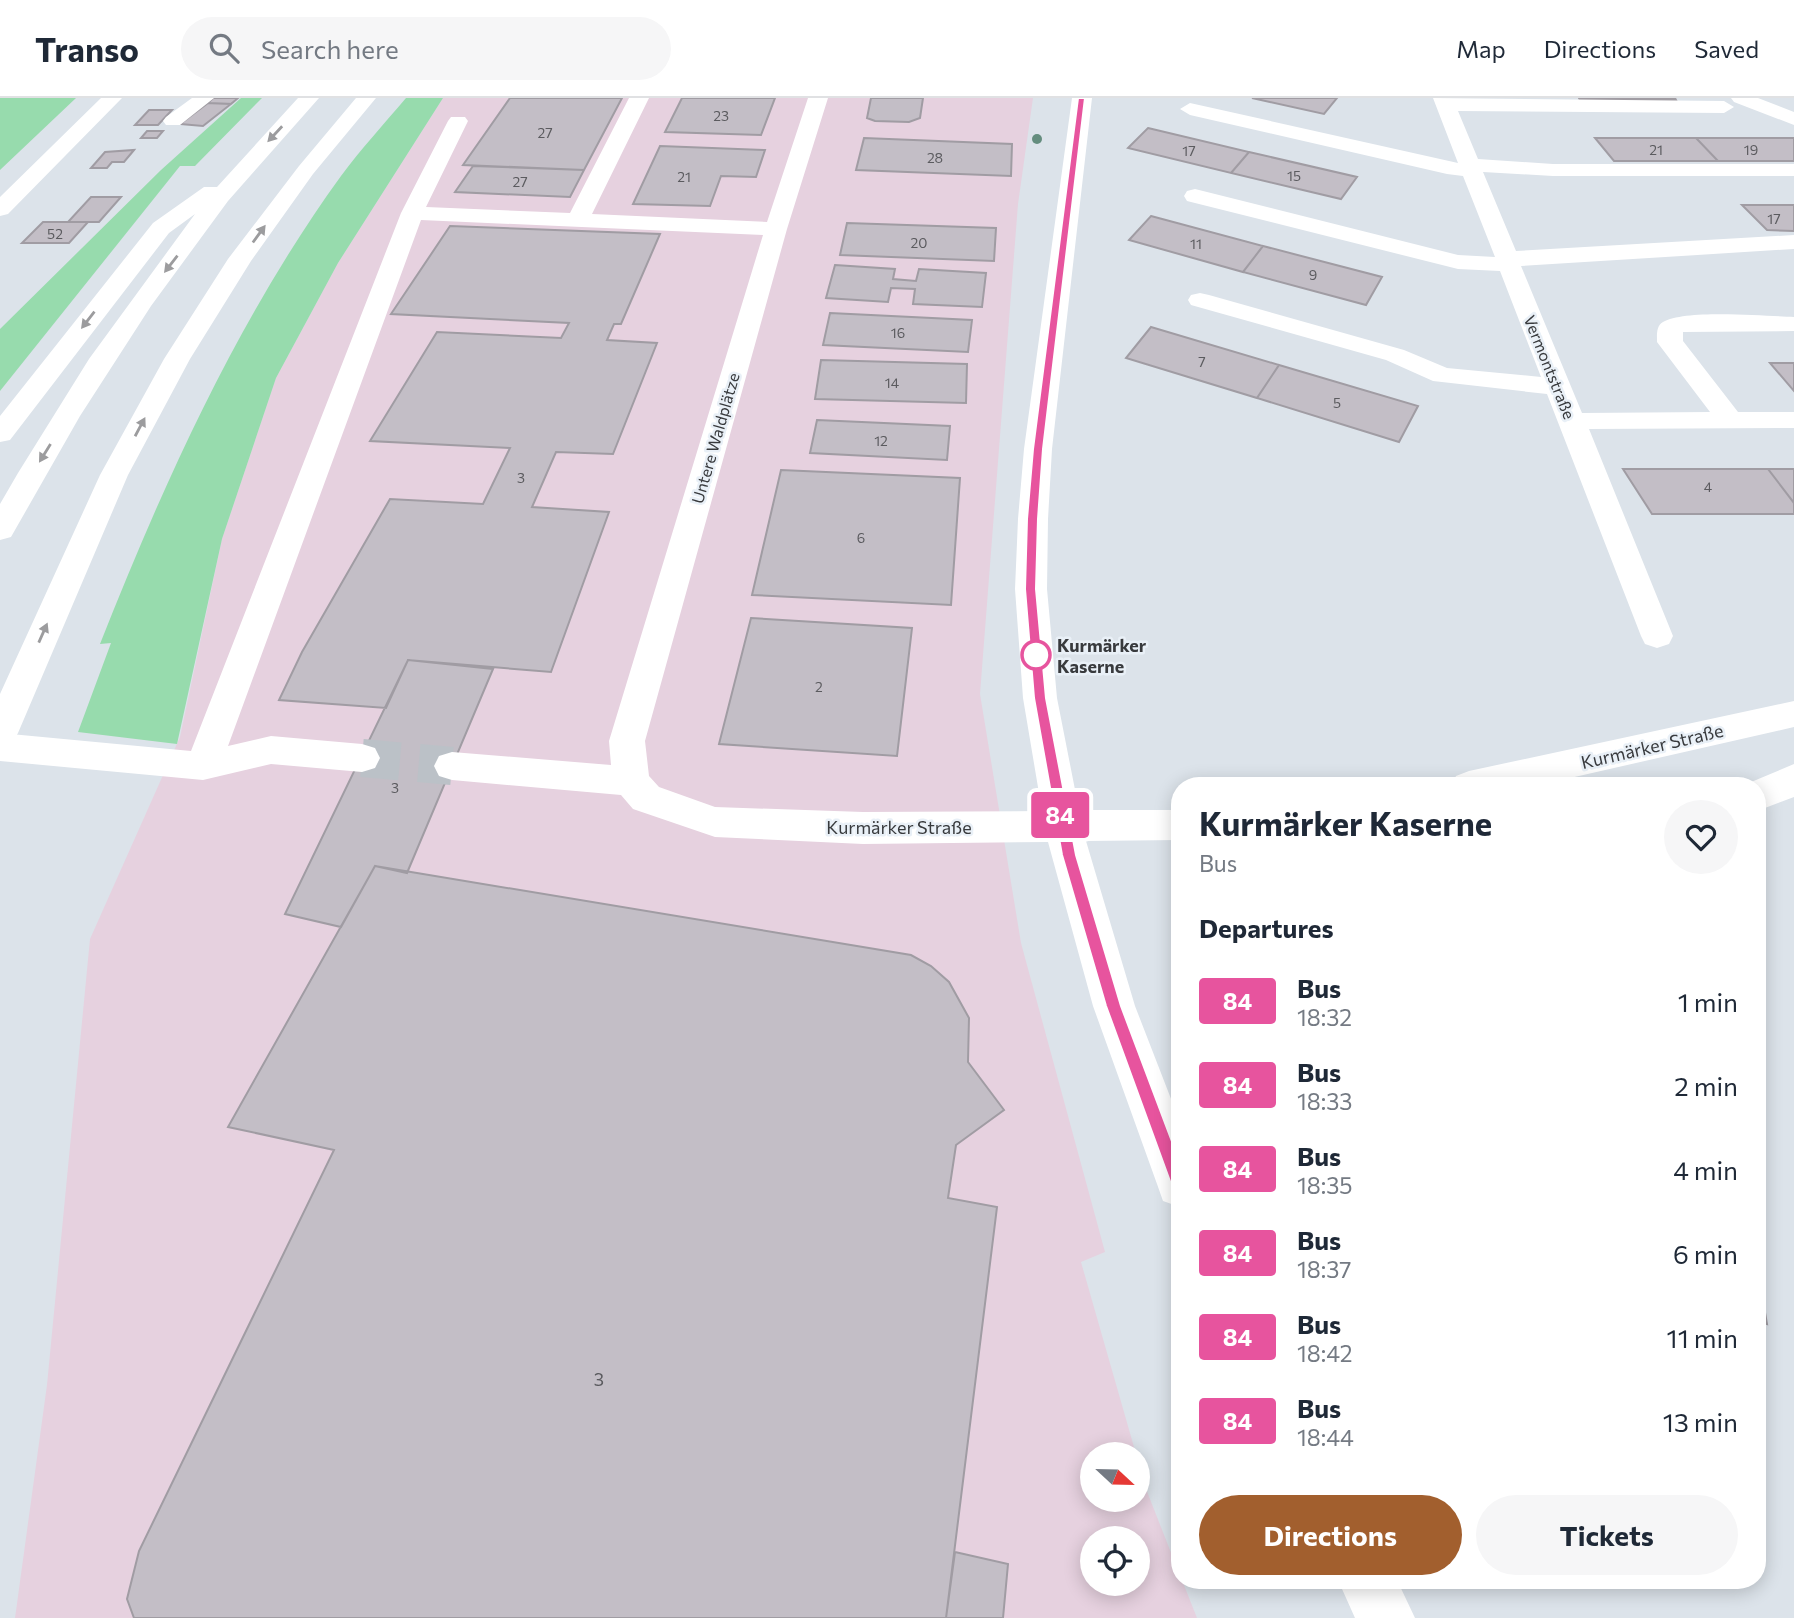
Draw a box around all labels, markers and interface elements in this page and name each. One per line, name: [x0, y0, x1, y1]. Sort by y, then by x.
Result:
search box: [181, 17, 671, 80]
text: Transo: [35, 28, 139, 69]
icon: search: [205, 29, 243, 67]
text: Search here: [261, 33, 399, 64]
text: Map: [1456, 34, 1506, 63]
text: Directions: [1544, 34, 1656, 63]
text: Saved: [1694, 34, 1759, 63]
house number: 23: [713, 107, 729, 124]
house number: 27: [537, 124, 553, 141]
one-way arrow: [267, 125, 283, 143]
house number: 21: [1649, 141, 1663, 158]
house number: 19: [1744, 141, 1758, 158]
house number: 17: [1182, 142, 1196, 159]
house number: 28: [927, 149, 943, 166]
house number: 15: [1287, 167, 1301, 184]
house number: 21: [677, 168, 691, 185]
house number: 27: [512, 173, 528, 190]
house number: 17: [1767, 210, 1781, 227]
house number: 52: [47, 225, 63, 242]
one-way arrow: [252, 225, 266, 243]
house number: 20: [911, 234, 927, 251]
house number: 11: [1190, 235, 1202, 252]
one-way arrow: [163, 254, 178, 272]
house number: 9: [1309, 266, 1317, 283]
one-way arrow: [82, 311, 96, 329]
street label: Vermontstraße: [1520, 312, 1580, 422]
house number: 16: [891, 324, 905, 341]
house number: 7: [1198, 353, 1206, 370]
street label: Untere Waldplätze: [687, 370, 743, 506]
house number: 14: [885, 374, 900, 391]
house number: 5: [1333, 394, 1341, 411]
one-way arrow: [134, 418, 146, 437]
house number: 12: [874, 432, 888, 449]
one-way arrow: [38, 443, 51, 462]
house number: 3: [517, 469, 525, 486]
house number: 4: [1704, 478, 1713, 495]
house number: 6: [857, 529, 865, 546]
one-way arrow: [37, 623, 49, 643]
place label: Kurmärker Kaserne: [1057, 634, 1147, 677]
marker: Kurmärker Kaserne: [1021, 640, 1051, 670]
house number: 2: [815, 678, 823, 695]
street label: Kurmärker Straße: [1579, 719, 1725, 773]
house number: 3: [391, 779, 399, 796]
line badge: 84: [1028, 792, 1092, 838]
text: 84: [1045, 800, 1075, 829]
button: heart: [1664, 800, 1738, 874]
text: Kurmärker Kaserne: [1199, 802, 1492, 843]
street label: Kurmärker Straße: [826, 816, 972, 838]
text: Bus: [1199, 849, 1237, 877]
text: Departures: [1199, 912, 1334, 943]
text: Bus: [1297, 972, 1341, 1003]
text: 84: [1223, 986, 1252, 1015]
text: 1 min: [1678, 986, 1738, 1017]
text: 18:32: [1297, 1003, 1352, 1031]
text: Bus: [1297, 1056, 1341, 1087]
text: 84: [1223, 1070, 1252, 1099]
text: 2 min: [1674, 1070, 1738, 1101]
text: 18:33: [1297, 1087, 1352, 1115]
text: Bus: [1297, 1140, 1341, 1171]
text: 84: [1223, 1154, 1252, 1183]
text: 4 min: [1673, 1154, 1738, 1185]
text: 18:35: [1297, 1171, 1353, 1199]
text: Bus: [1297, 1224, 1341, 1255]
text: 84: [1223, 1238, 1252, 1267]
text: 6 min: [1673, 1238, 1738, 1269]
text: 18:37: [1297, 1255, 1351, 1283]
text: Bus: [1297, 1308, 1341, 1339]
text: 84: [1223, 1322, 1252, 1351]
text: 11 min: [1667, 1322, 1738, 1353]
text: 18:42: [1297, 1339, 1352, 1367]
house number: 3: [594, 1368, 604, 1390]
text: Bus: [1297, 1392, 1341, 1423]
text: 84: [1223, 1406, 1252, 1435]
text: 13 min: [1663, 1406, 1738, 1437]
text: 18:44: [1297, 1423, 1354, 1451]
north arrow: [1080, 1442, 1150, 1512]
map controls: [1080, 1442, 1150, 1596]
button: Directions: [1199, 1495, 1462, 1575]
button: Tickets: [1476, 1495, 1738, 1575]
button: locate: [1080, 1526, 1150, 1596]

